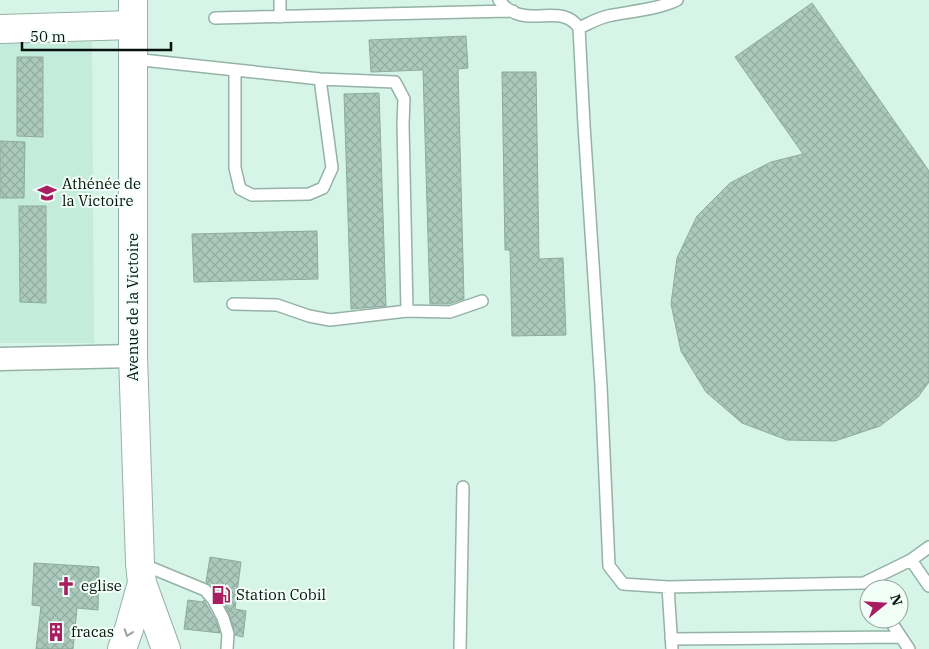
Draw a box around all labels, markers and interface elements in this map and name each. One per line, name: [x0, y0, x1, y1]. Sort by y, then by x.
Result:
scale bar: [22, 20, 171, 52]
text: 50 m: [30, 27, 66, 46]
place label: Athénée de la Victoire: [62, 174, 141, 210]
school or university icon: Athénée de la Victoire: [36, 182, 58, 204]
street label: Avenue de la Victoire: [123, 233, 142, 381]
church icon: eglise: [55, 575, 77, 597]
place label: eglise: [81, 576, 122, 595]
north arrow: [859, 579, 909, 629]
fuel station icon: Station Cobil: [210, 584, 232, 606]
place label: Station Cobil: [236, 585, 326, 604]
text: N: [886, 592, 907, 608]
building icon: fracas: [45, 621, 67, 643]
place label: fracas: [71, 622, 114, 641]
one-way arrow: [124, 628, 134, 637]

